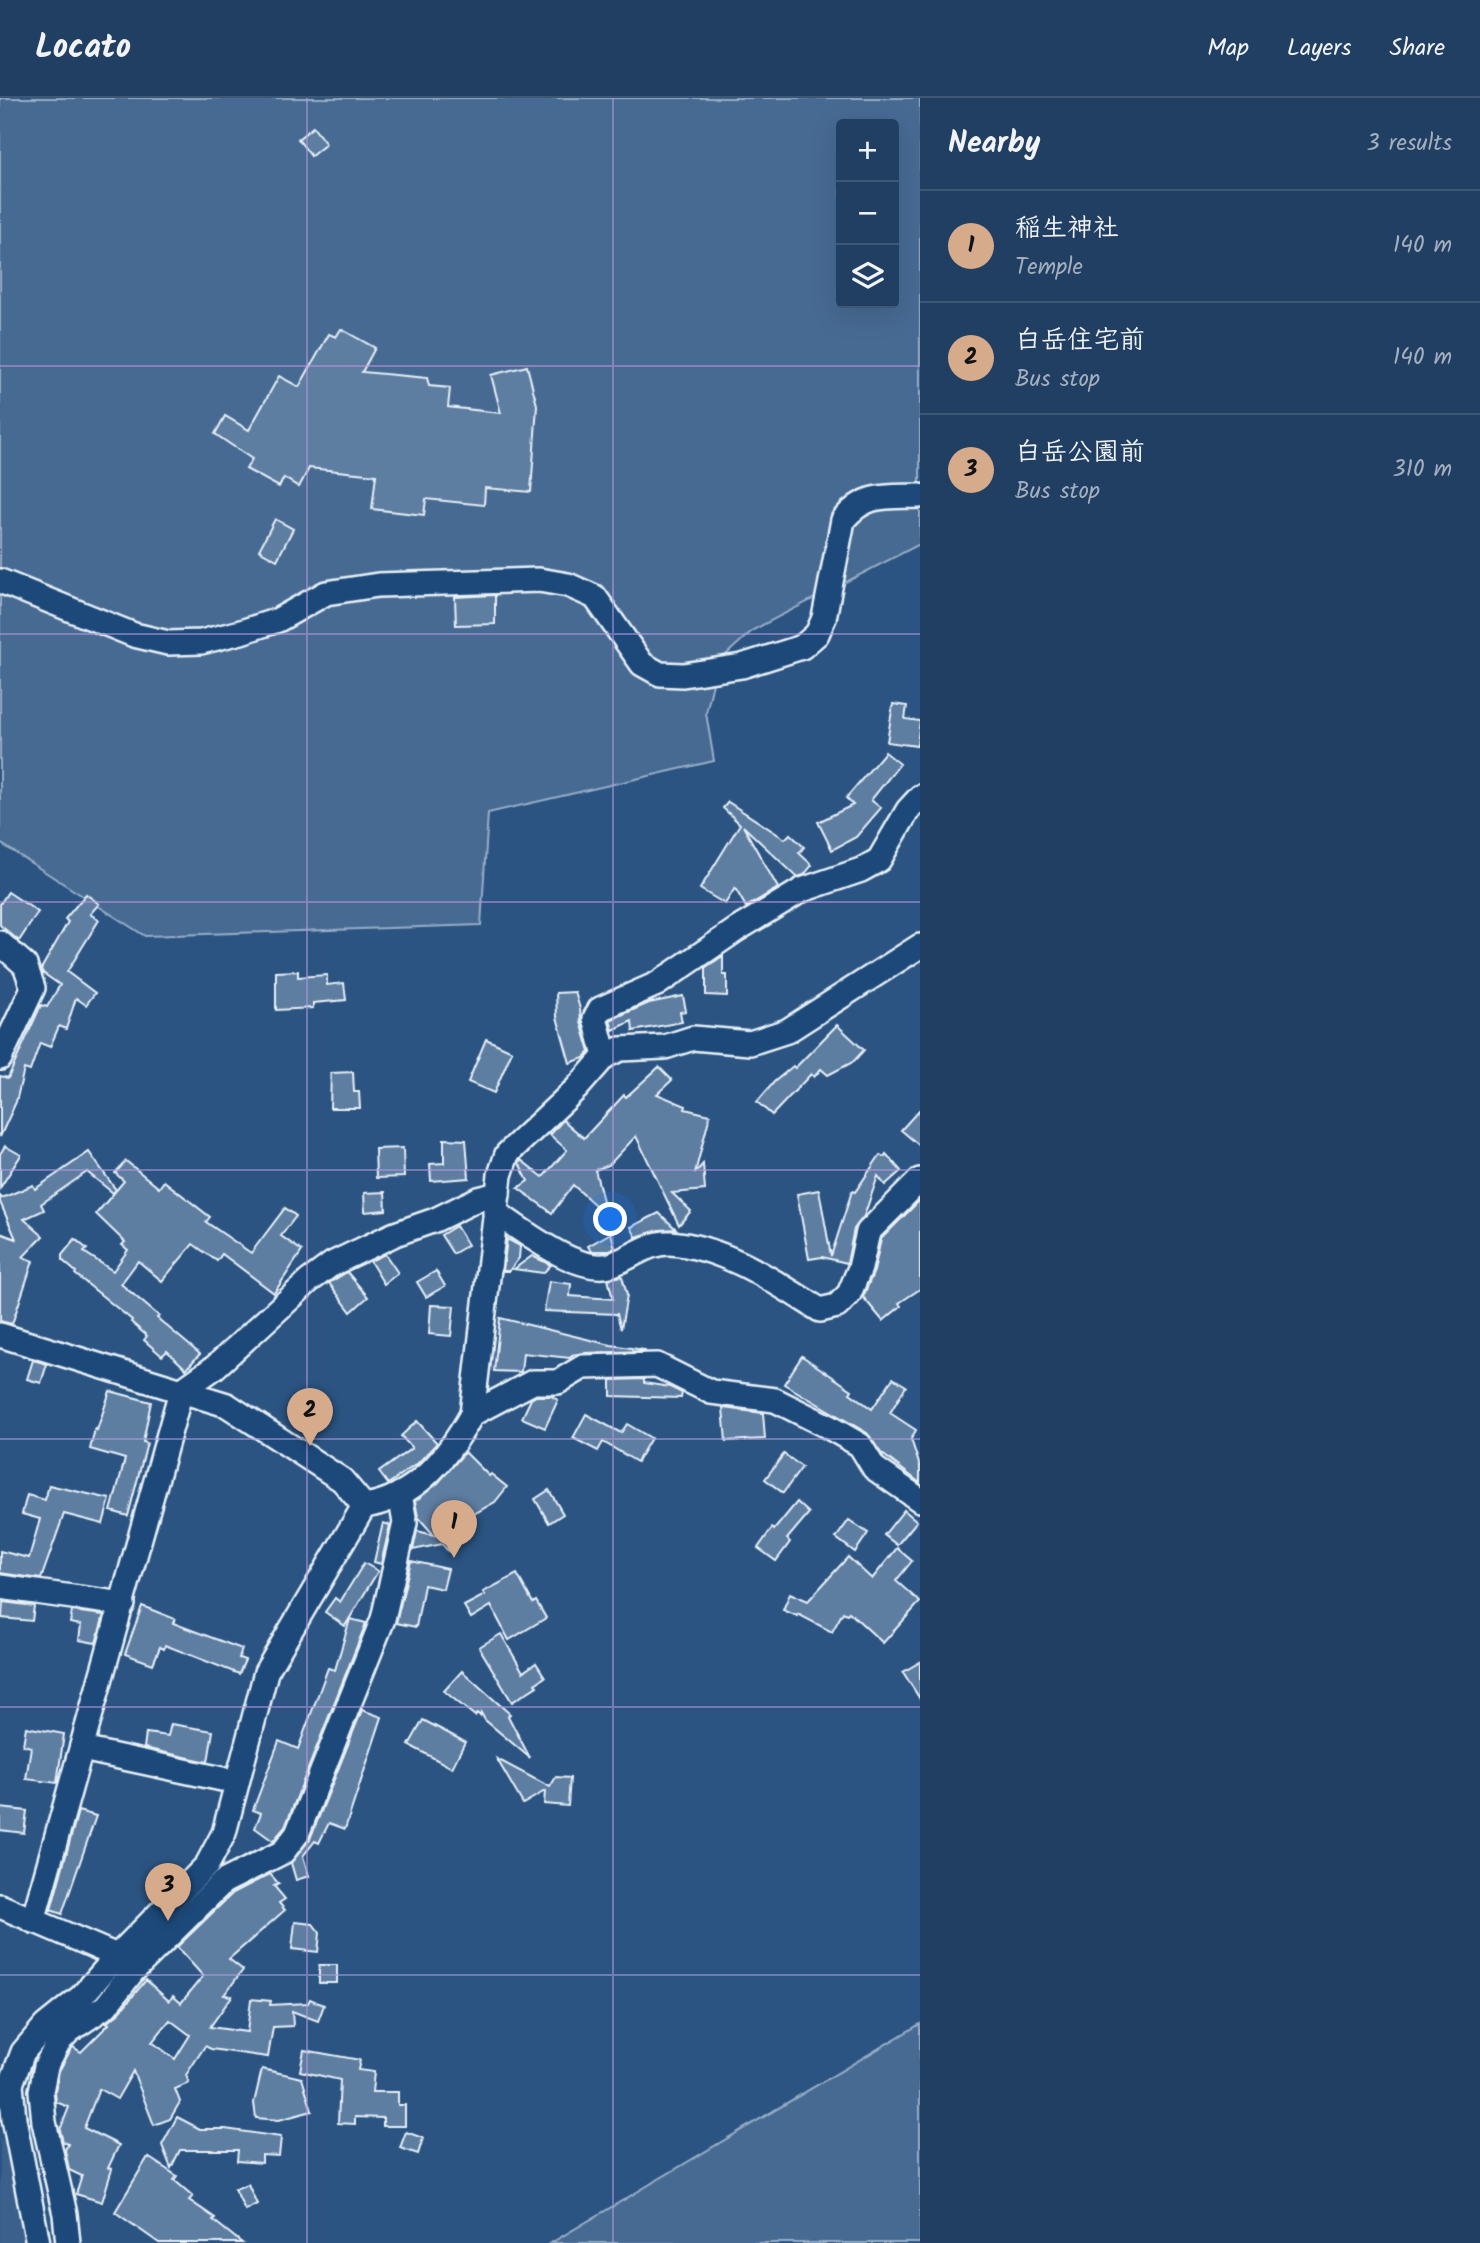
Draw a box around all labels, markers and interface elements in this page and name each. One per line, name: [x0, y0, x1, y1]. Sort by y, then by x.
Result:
text: Locato: [35, 22, 131, 75]
text: Map: [1207, 29, 1249, 68]
text: Layers: [1287, 29, 1351, 68]
text: Share: [1389, 29, 1445, 68]
map controls: [836, 119, 899, 308]
button: +: [836, 119, 899, 182]
text: Nearby: [948, 120, 1040, 168]
text: 3 results: [1366, 126, 1452, 162]
button: −: [836, 182, 899, 245]
text: 稲生神社: [1015, 208, 1119, 250]
text: 1: [968, 228, 974, 264]
text: 140 m: [1393, 228, 1452, 264]
button: layers: [836, 245, 899, 308]
text: Temple: [1015, 250, 1083, 286]
text: 白岳住宅前: [1015, 320, 1145, 362]
text: 2: [964, 340, 978, 376]
text: 140 m: [1393, 340, 1452, 376]
text: Bus stop: [1015, 362, 1100, 398]
text: 白岳公園前: [1015, 432, 1145, 474]
text: 3: [965, 452, 977, 488]
text: 310 m: [1393, 452, 1452, 488]
text: Bus stop: [1015, 474, 1100, 510]
your location: [593, 1202, 627, 1236]
pin: 2: [287, 1388, 333, 1446]
pin: 1: [431, 1500, 477, 1558]
pin: 3: [145, 1863, 191, 1921]

